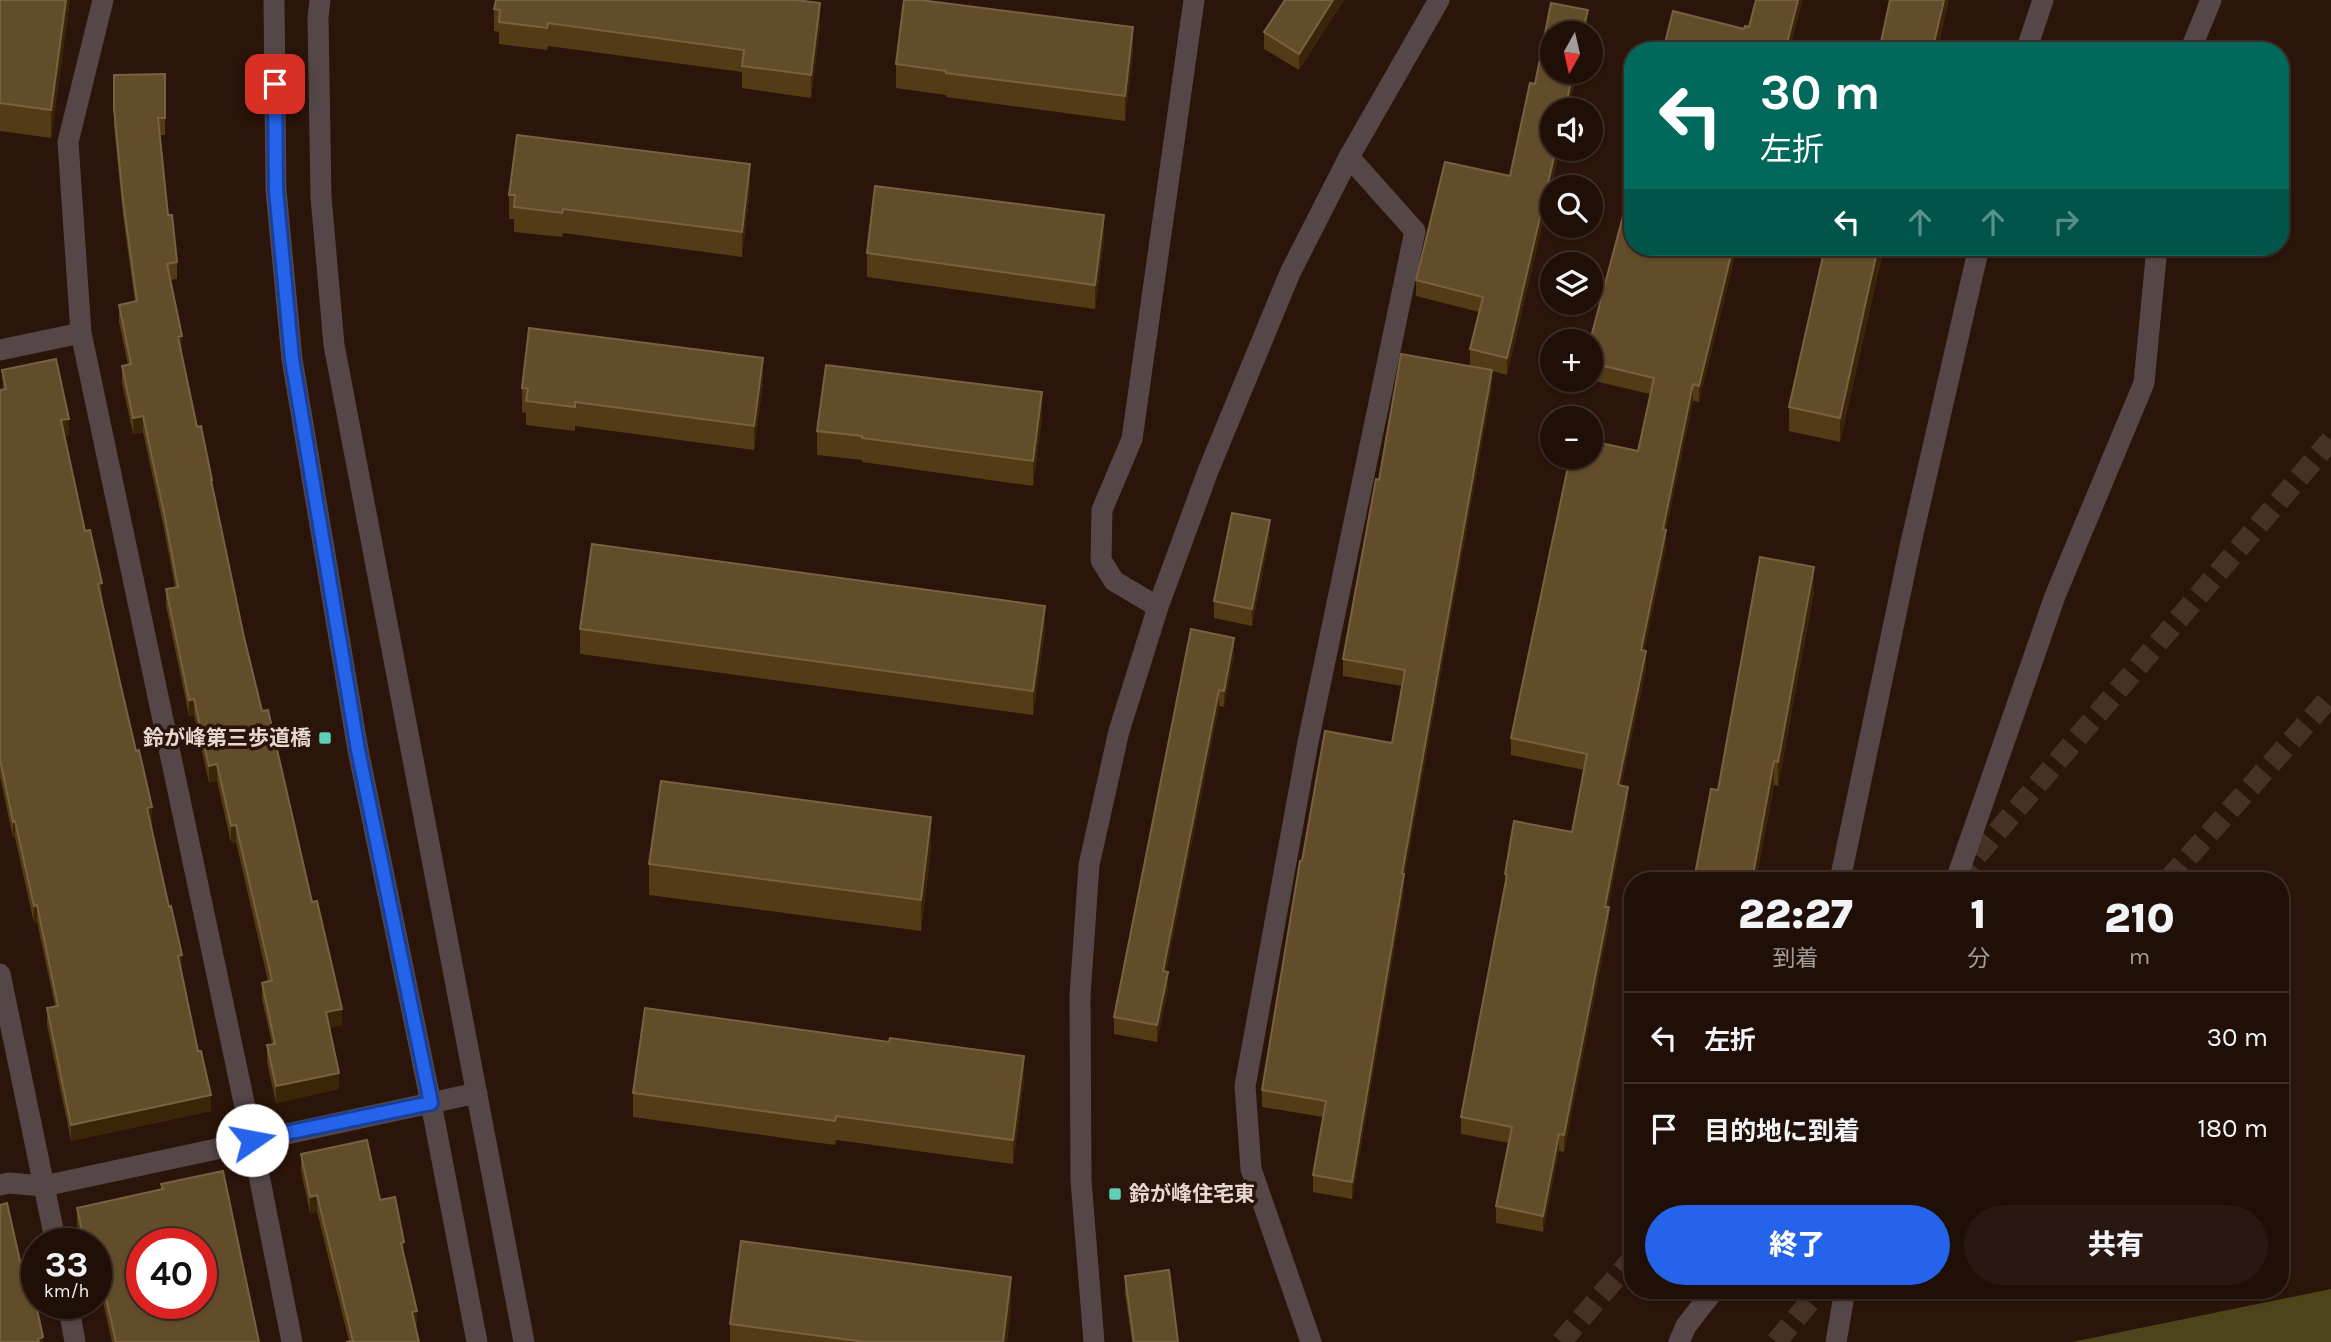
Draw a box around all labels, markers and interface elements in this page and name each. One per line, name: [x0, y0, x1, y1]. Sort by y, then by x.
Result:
north arrow: [1540, 21, 1603, 84]
map controls: [1540, 21, 1603, 469]
pin: [245, 54, 305, 114]
text: 30 m: [1760, 64, 1880, 121]
icon: arrive: [256, 65, 294, 103]
icon: left: [1645, 70, 1736, 161]
button: sound: [1540, 98, 1603, 161]
text: 左折: [1760, 131, 1824, 168]
button: search: [1540, 175, 1603, 238]
icon: left: [1828, 203, 1866, 241]
icon: ahead: [1901, 203, 1939, 241]
icon: ahead: [1974, 203, 2012, 241]
icon: right: [2047, 203, 2085, 241]
button: layers: [1540, 252, 1603, 315]
button: +: [1540, 329, 1603, 392]
button: −: [1540, 406, 1603, 469]
place label: 鈴が峰第三歩道橋: [143, 726, 311, 750]
marker: 鈴が峰第三歩道橋: [317, 730, 333, 746]
text: 22:27: [1738, 889, 1853, 939]
text: 1: [1970, 889, 1986, 939]
text: 210: [2104, 893, 2175, 943]
text: m: [2129, 943, 2150, 970]
text: 到着: [1772, 945, 1818, 972]
text: 分: [1967, 945, 1990, 972]
icon: left: [1645, 1019, 1683, 1057]
text: 30 m: [2207, 1022, 2268, 1053]
text: 左折: [1704, 1025, 1756, 1056]
position arrow: [215, 1103, 289, 1177]
icon: arrive: [1645, 1110, 1683, 1148]
text: 180 m: [2198, 1113, 2268, 1144]
text: 目的地に到着: [1704, 1116, 1860, 1147]
place label: 鈴が峰住宅東: [1129, 1182, 1255, 1206]
marker: 鈴が峰住宅東: [1107, 1186, 1123, 1202]
button: 終了: [1645, 1205, 1950, 1285]
button: 共有: [1964, 1205, 2268, 1285]
speed limit sign: 40: [126, 1228, 217, 1319]
text: 33: [45, 1244, 88, 1285]
text: km/h: [44, 1280, 89, 1302]

